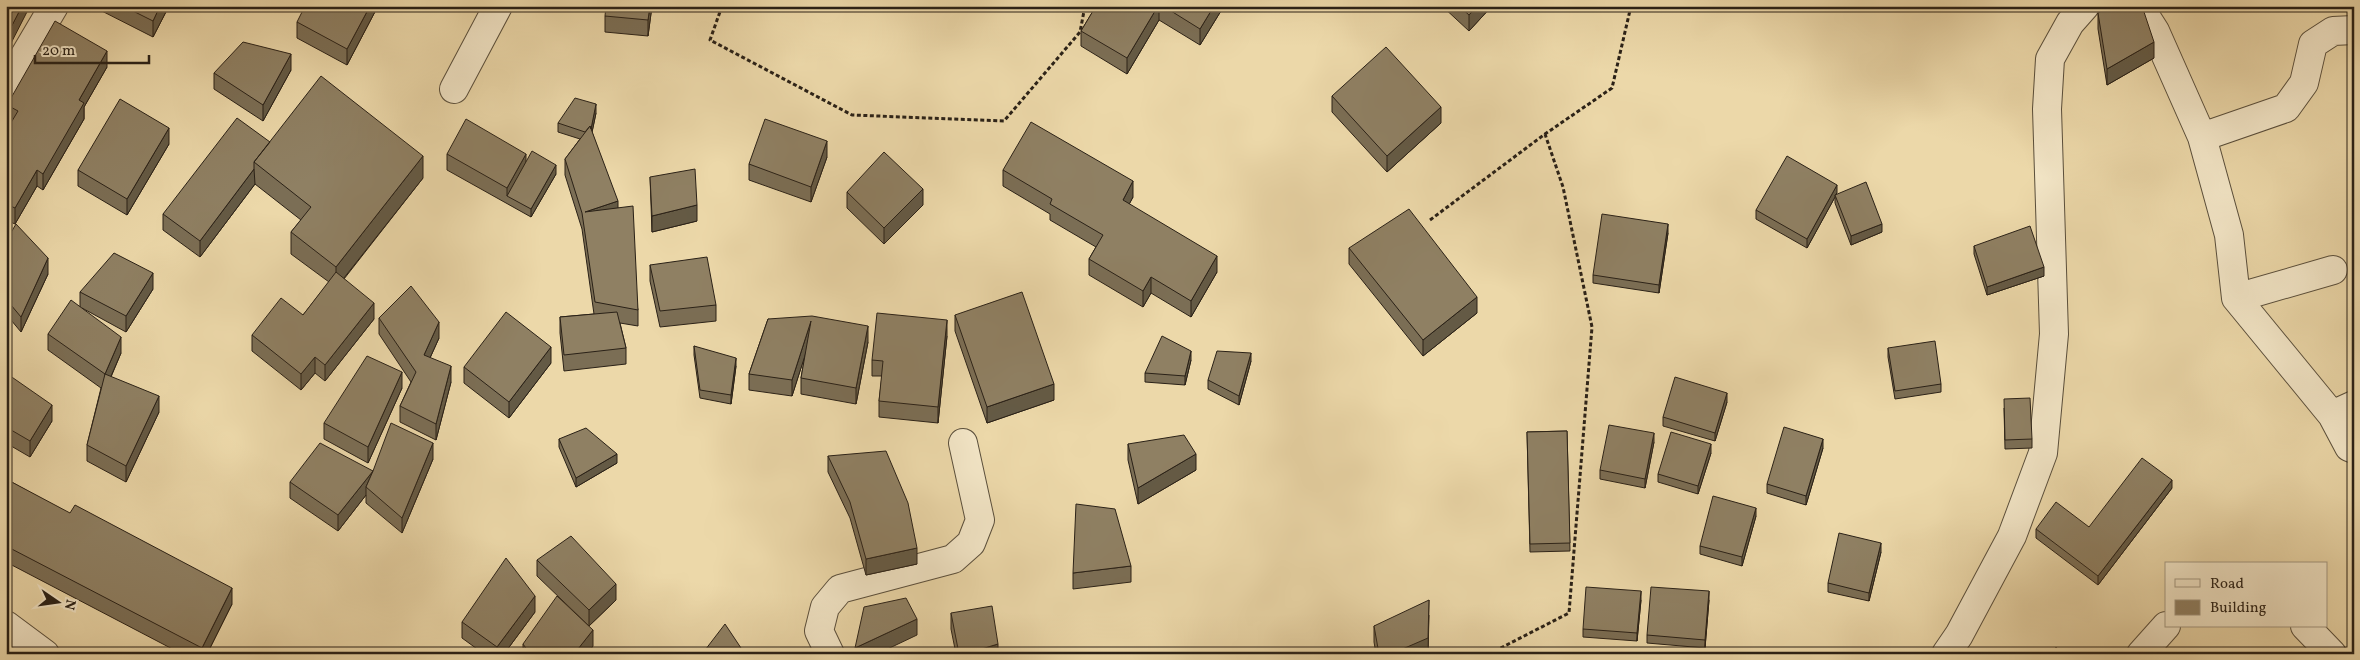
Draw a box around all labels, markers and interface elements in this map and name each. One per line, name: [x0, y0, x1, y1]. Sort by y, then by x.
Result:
scale bar: [35, 32, 149, 64]
text: 20 m: [42, 41, 75, 62]
legend: [2165, 562, 2328, 628]
text: Road: [2210, 574, 2244, 595]
north arrow: [32, 578, 82, 628]
text: N: [59, 597, 80, 612]
text: Building: [2210, 598, 2267, 619]

